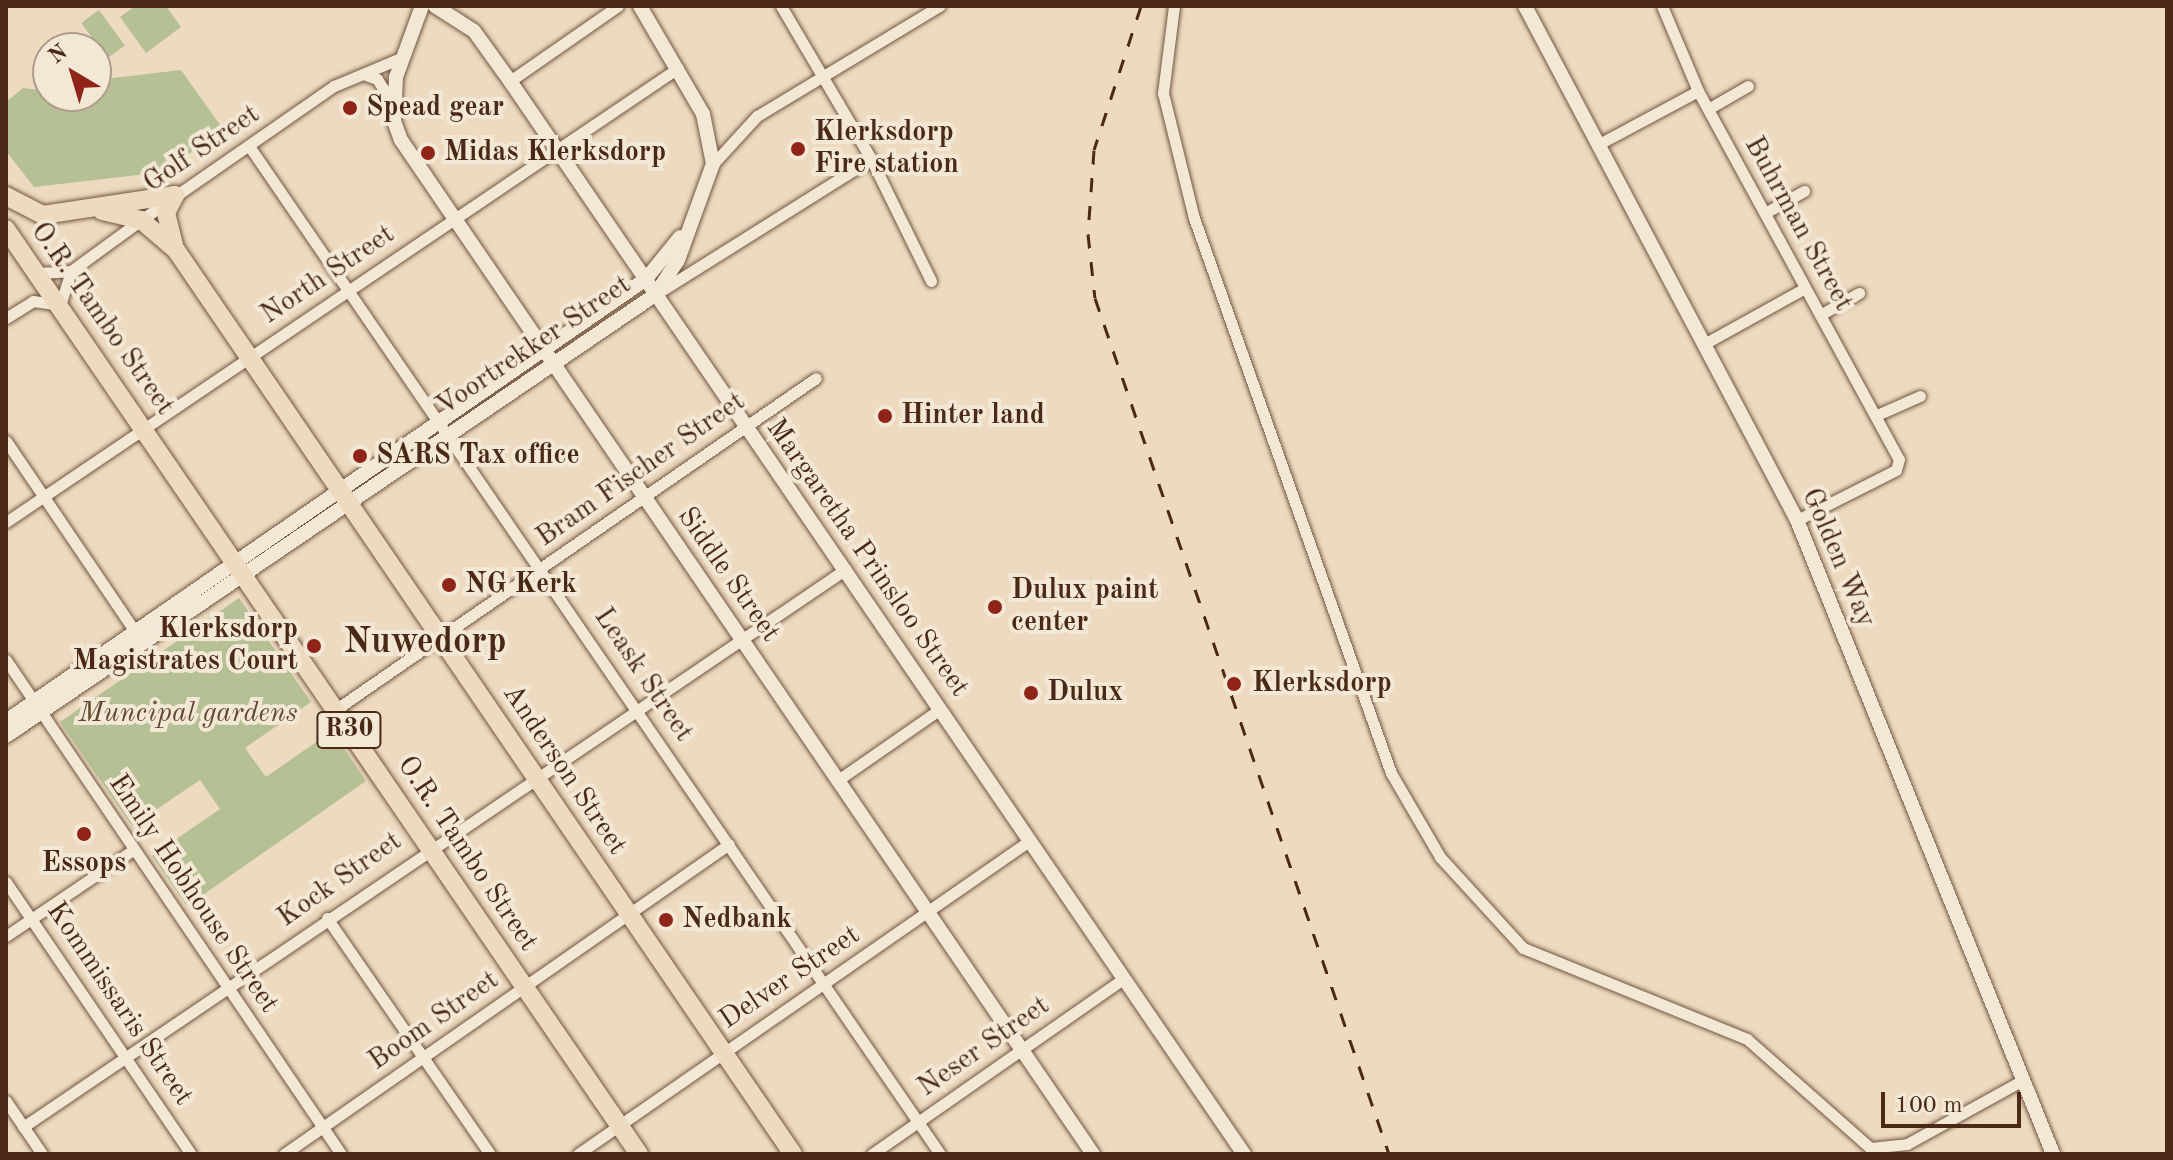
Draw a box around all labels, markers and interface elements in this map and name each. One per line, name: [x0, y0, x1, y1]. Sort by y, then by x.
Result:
north arrow: [32, 32, 112, 112]
text: N: [45, 41, 72, 69]
place label: Spead gear: [366, 91, 504, 125]
street label: Golf Street: [138, 98, 266, 200]
marker: Spead gear: [341, 99, 359, 117]
place label: Klerksdorp Fire station: [814, 116, 959, 182]
street label: Buhrman Street: [1736, 131, 1860, 317]
place label: Midas Klerksdorp: [444, 136, 666, 170]
marker: Klerksdorp Fire station: [789, 140, 807, 158]
marker: Midas Klerksdorp: [419, 144, 437, 162]
street label: O.R. Tambo Street: [23, 216, 181, 422]
street label: North Street: [255, 218, 401, 332]
street label: Voortrekker Street: [430, 268, 638, 424]
street label: Bram Fischer Street: [530, 385, 752, 555]
place label: Hinter land: [901, 399, 1045, 433]
marker: Hinter land: [876, 407, 894, 425]
street label: Margaretha Prinsloo Street: [758, 413, 976, 703]
place label: SARS Tax office: [376, 439, 580, 473]
marker: SARS Tax office: [351, 447, 369, 465]
street label: Golden Way: [1794, 483, 1882, 633]
street label: Siddle Street: [669, 501, 787, 649]
place label: NG Kerk: [465, 568, 577, 602]
place label: Dulux paint center: [1011, 574, 1158, 640]
marker: NG Kerk: [440, 576, 458, 594]
marker: Dulux paint center: [986, 598, 1004, 616]
street label: Leask Street: [586, 602, 700, 748]
place label: Klerksdorp Magistrates Court: [73, 613, 298, 679]
district label: Nuwedorp: [344, 622, 506, 666]
marker: Klerksdorp Magistrates Court: [305, 637, 323, 655]
place label: Klerksdorp: [1252, 667, 1392, 701]
marker: Klerksdorp: [1223, 673, 1245, 695]
place label: Dulux: [1047, 676, 1123, 710]
street label: Anderson Street: [495, 678, 633, 862]
marker: Dulux: [1022, 684, 1040, 702]
park label: Muncipal gardens: [79, 697, 297, 731]
road number: R30: [315, 708, 383, 752]
street label: O.R. Tambo Street: [389, 750, 545, 958]
street label: Emily Hobhouse Street: [101, 768, 285, 1020]
marker: Essops: [75, 825, 93, 843]
street label: Kock Street: [271, 825, 409, 935]
place label: Essops: [42, 847, 126, 881]
street label: Kommissaris Street: [38, 896, 200, 1112]
place label: Nedbank: [682, 903, 792, 937]
marker: Nedbank: [657, 911, 675, 929]
street label: Delver Street: [713, 919, 867, 1037]
street label: Boom Street: [362, 964, 506, 1078]
street label: Neser Street: [912, 989, 1056, 1105]
scale bar: [1885, 1076, 2025, 1126]
text: 100 m: [1895, 1094, 1963, 1118]

